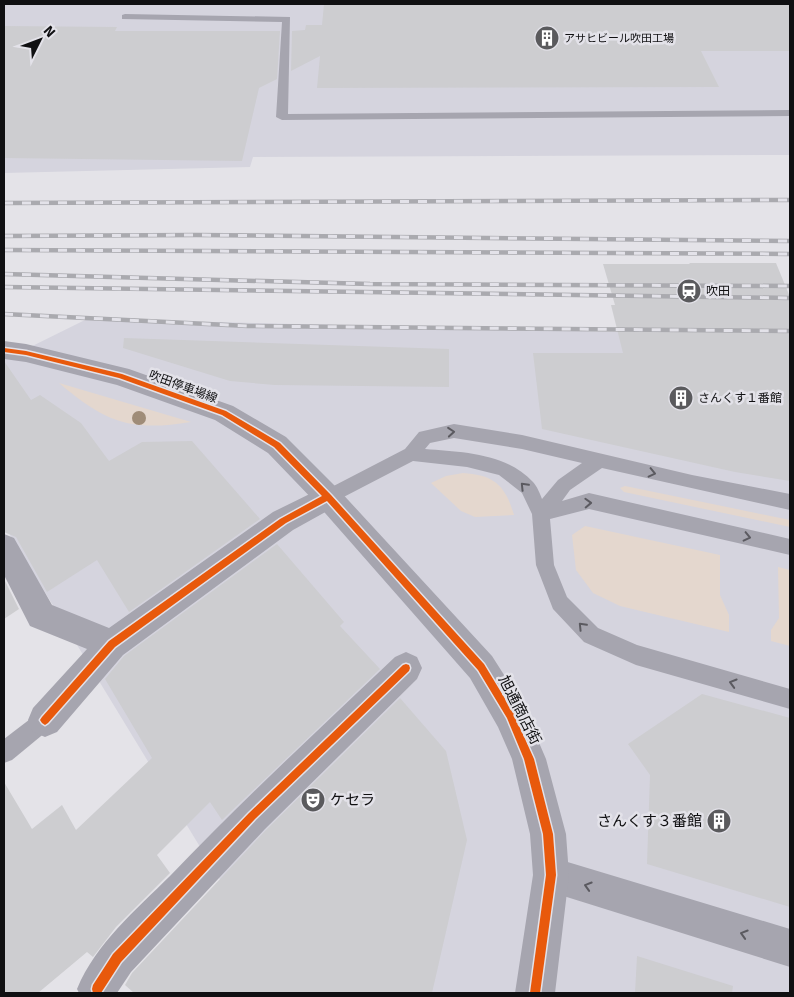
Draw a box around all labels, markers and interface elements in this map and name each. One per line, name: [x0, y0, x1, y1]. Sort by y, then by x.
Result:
north arrow: [15, 15, 65, 65]
text: N: [40, 22, 59, 41]
building icon: アサヒビール吹田工場: [534, 25, 560, 51]
place label: アサヒビール吹田工場: [564, 32, 674, 45]
station icon: 吹田: [676, 278, 702, 304]
place label: 吹田: [706, 284, 730, 299]
street label: 吹田停車場線: [147, 368, 219, 406]
building icon: さんくす１番館: [668, 385, 694, 411]
place label: さんくす１番館: [698, 391, 782, 406]
one-way arrow: [448, 427, 456, 438]
one-way arrow: [647, 467, 656, 478]
one-way arrow: [521, 483, 530, 492]
one-way arrow: [585, 498, 593, 509]
one-way arrow: [742, 531, 751, 542]
one-way arrow: [579, 623, 588, 632]
street label: 旭通商店街: [495, 672, 545, 748]
one-way arrow: [728, 678, 737, 689]
theatre icon: ケセラ: [300, 787, 326, 813]
place label: ケセラ: [330, 791, 375, 809]
building icon: さんくす３番館: [706, 808, 732, 834]
place label: さんくす３番館: [597, 812, 702, 830]
one-way arrow: [585, 882, 593, 892]
one-way arrow: [740, 930, 748, 940]

